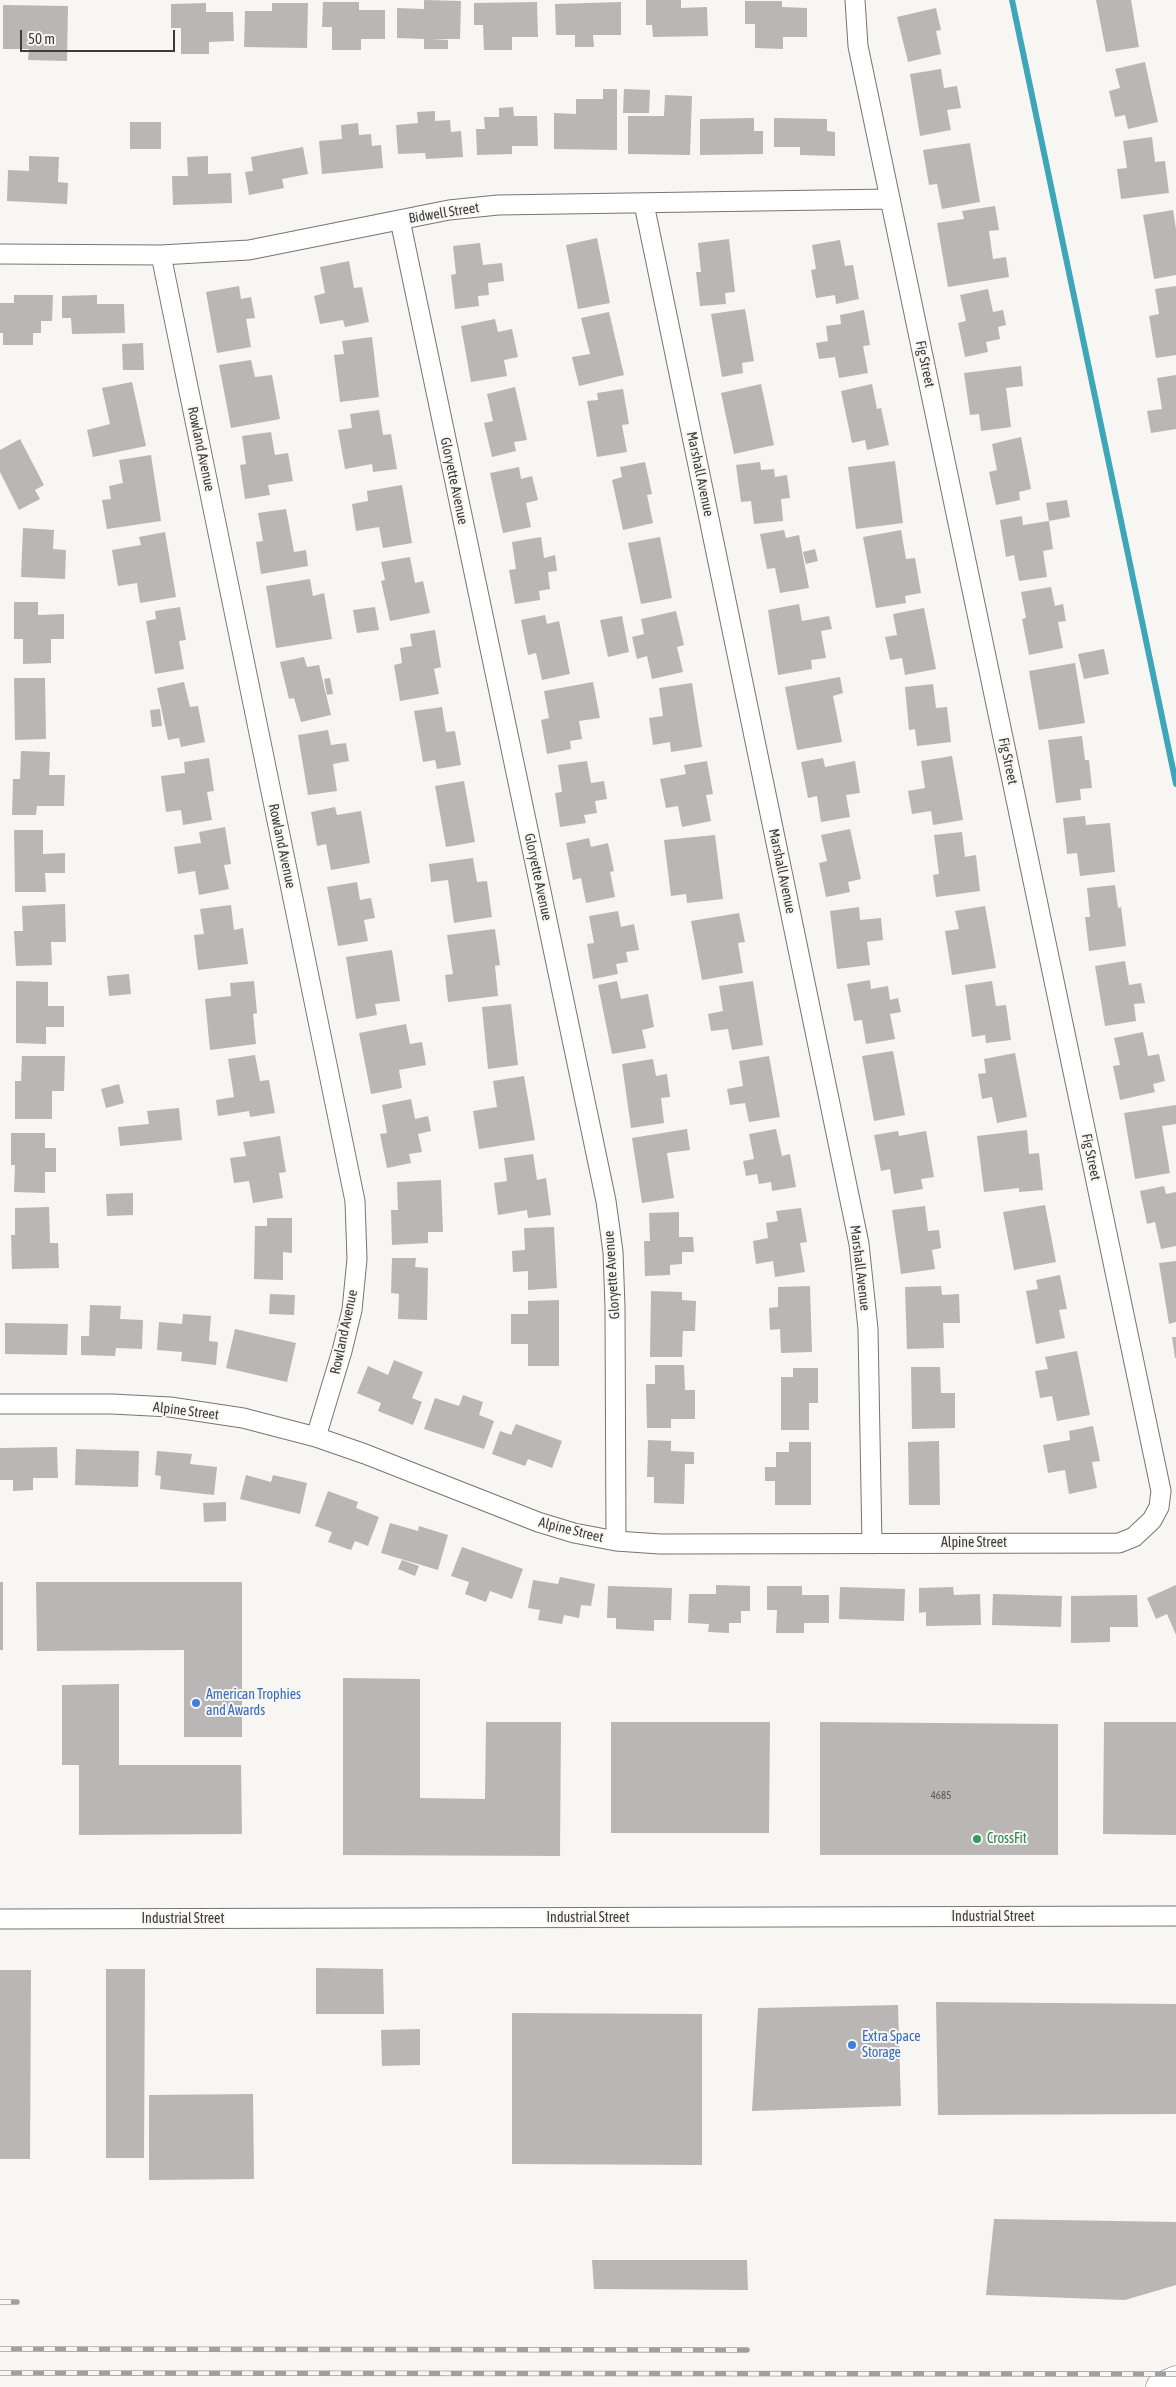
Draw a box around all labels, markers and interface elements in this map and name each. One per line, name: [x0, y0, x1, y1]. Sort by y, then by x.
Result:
scale bar: [22, 20, 178, 52]
text: 50 m: [28, 30, 55, 47]
street label: Bidwell Street: [408, 199, 480, 227]
street label: Fig Street: [912, 339, 938, 389]
street label: Rowland Avenue: [184, 405, 218, 493]
street label: Marshall Avenue: [683, 430, 717, 518]
street label: Gloryette Avenue: [437, 436, 471, 526]
street label: Fig Street: [995, 736, 1021, 786]
street label: Rowland Avenue: [265, 802, 299, 890]
street label: Marshall Avenue: [765, 827, 799, 915]
street label: Gloryette Avenue: [521, 832, 555, 922]
street label: Fig Street: [1078, 1132, 1104, 1182]
street label: Marshall Avenue: [846, 1224, 874, 1312]
street label: Gloryette Avenue: [601, 1230, 623, 1320]
street label: Rowland Avenue: [327, 1288, 361, 1376]
street label: Alpine Street: [152, 1399, 220, 1423]
street label: Alpine Street: [537, 1514, 605, 1546]
street label: Alpine Street: [941, 1535, 1007, 1551]
place label: American Trophies and Awards: [206, 1687, 301, 1720]
marker: American Trophies and Awards: [190, 1697, 202, 1709]
house number: 4685: [931, 1789, 951, 1803]
place label: CrossFit: [987, 1831, 1027, 1847]
marker: CrossFit: [971, 1833, 983, 1845]
street label: Industrial Street: [952, 1909, 1034, 1925]
street label: Industrial Street: [547, 1910, 629, 1926]
street label: Industrial Street: [142, 1911, 224, 1927]
place label: Extra Space Storage: [862, 2029, 920, 2062]
marker: Extra Space Storage: [846, 2039, 858, 2051]

